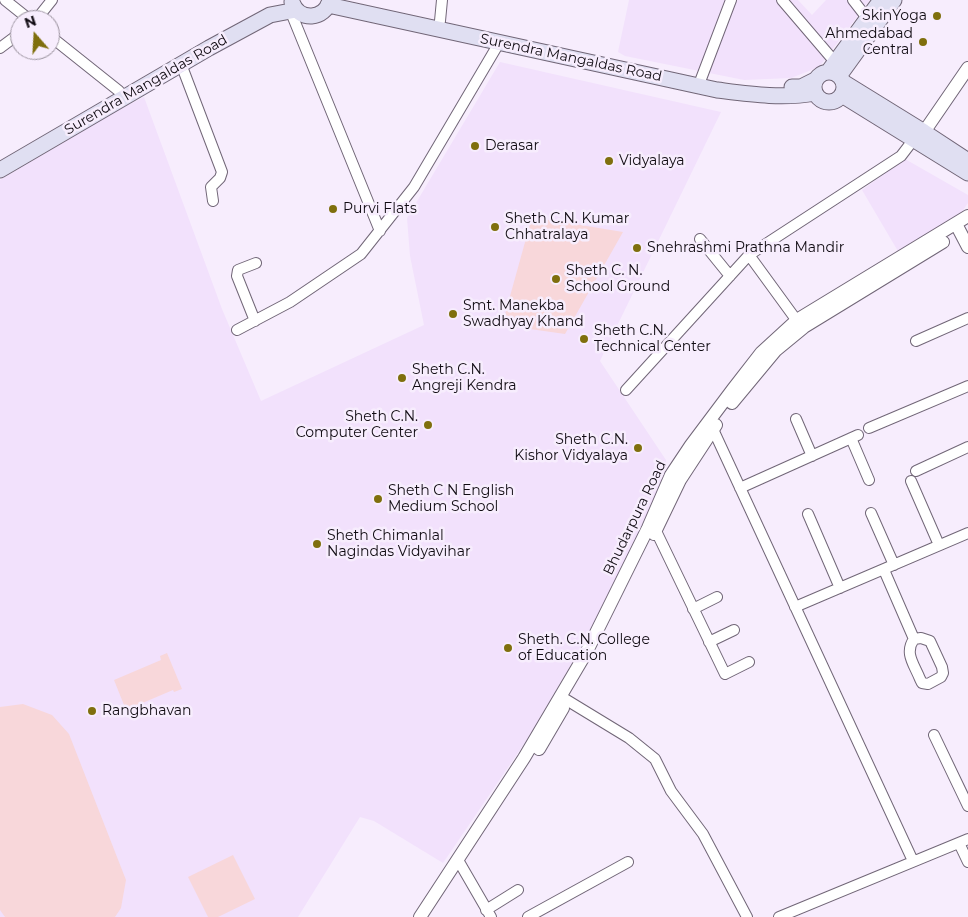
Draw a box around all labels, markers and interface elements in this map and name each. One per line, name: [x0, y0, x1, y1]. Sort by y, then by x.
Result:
place label: SkinYoga: [862, 8, 927, 24]
north arrow: [10, 10, 60, 60]
marker: SkinYoga: [931, 10, 943, 22]
text: N: [22, 11, 39, 32]
place label: Ahmedabad Central: [825, 26, 913, 58]
street label: Surendra Mangaldas Road: [62, 31, 230, 139]
street label: Surendra Mangaldas Road: [479, 31, 663, 85]
marker: Ahmedabad Central: [917, 36, 929, 48]
place label: Derasar: [485, 138, 539, 154]
marker: Derasar: [469, 140, 481, 152]
place label: Vidyalaya: [619, 153, 685, 169]
marker: Vidyalaya: [603, 155, 615, 167]
place label: Purvi Flats: [343, 201, 417, 217]
marker: Purvi Flats: [327, 203, 339, 215]
place label: Sheth C.N. Kumar Chhatralaya: [505, 211, 629, 243]
marker: Sheth C.N. Kumar Chhatralaya: [489, 221, 501, 233]
place label: Snehrashmi Prathna Mandir: [647, 240, 844, 256]
marker: Snehrashmi Prathna Mandir: [631, 242, 643, 254]
place label: Sheth C. N. School Ground: [566, 263, 670, 296]
marker: Sheth C. N. School Ground: [550, 273, 562, 285]
place label: Smt. Manekba Swadhyay Khand: [463, 298, 584, 331]
marker: Smt. Manekba Swadhyay Khand: [447, 308, 459, 320]
place label: Sheth C.N. Technical Center: [594, 323, 711, 356]
marker: Sheth C.N. Technical Center: [578, 333, 590, 345]
place label: Sheth C.N. Angreji Kendra: [412, 362, 516, 394]
marker: Sheth C.N. Angreji Kendra: [396, 372, 408, 384]
place label: Sheth C.N. Computer Center: [296, 409, 418, 442]
marker: Sheth C.N. Computer Center: [422, 419, 434, 431]
place label: Sheth C.N. Kishor Vidyalaya: [514, 432, 628, 464]
marker: Sheth C.N. Kishor Vidyalaya: [632, 442, 644, 454]
street label: Bhudarpura Road: [600, 458, 670, 578]
place label: Sheth C N English Medium School: [388, 483, 514, 516]
marker: Sheth C N English Medium School: [372, 493, 384, 505]
place label: Sheth Chimanlal Nagindas Vidyavihar: [327, 528, 471, 560]
marker: Sheth Chimanlal Nagindas Vidyavihar: [311, 538, 323, 550]
place label: Sheth. C.N. College of Education: [518, 632, 650, 664]
marker: Sheth. C.N. College of Education: [502, 642, 514, 654]
place label: Rangbhavan: [102, 703, 191, 719]
marker: Rangbhavan: [86, 705, 98, 717]

